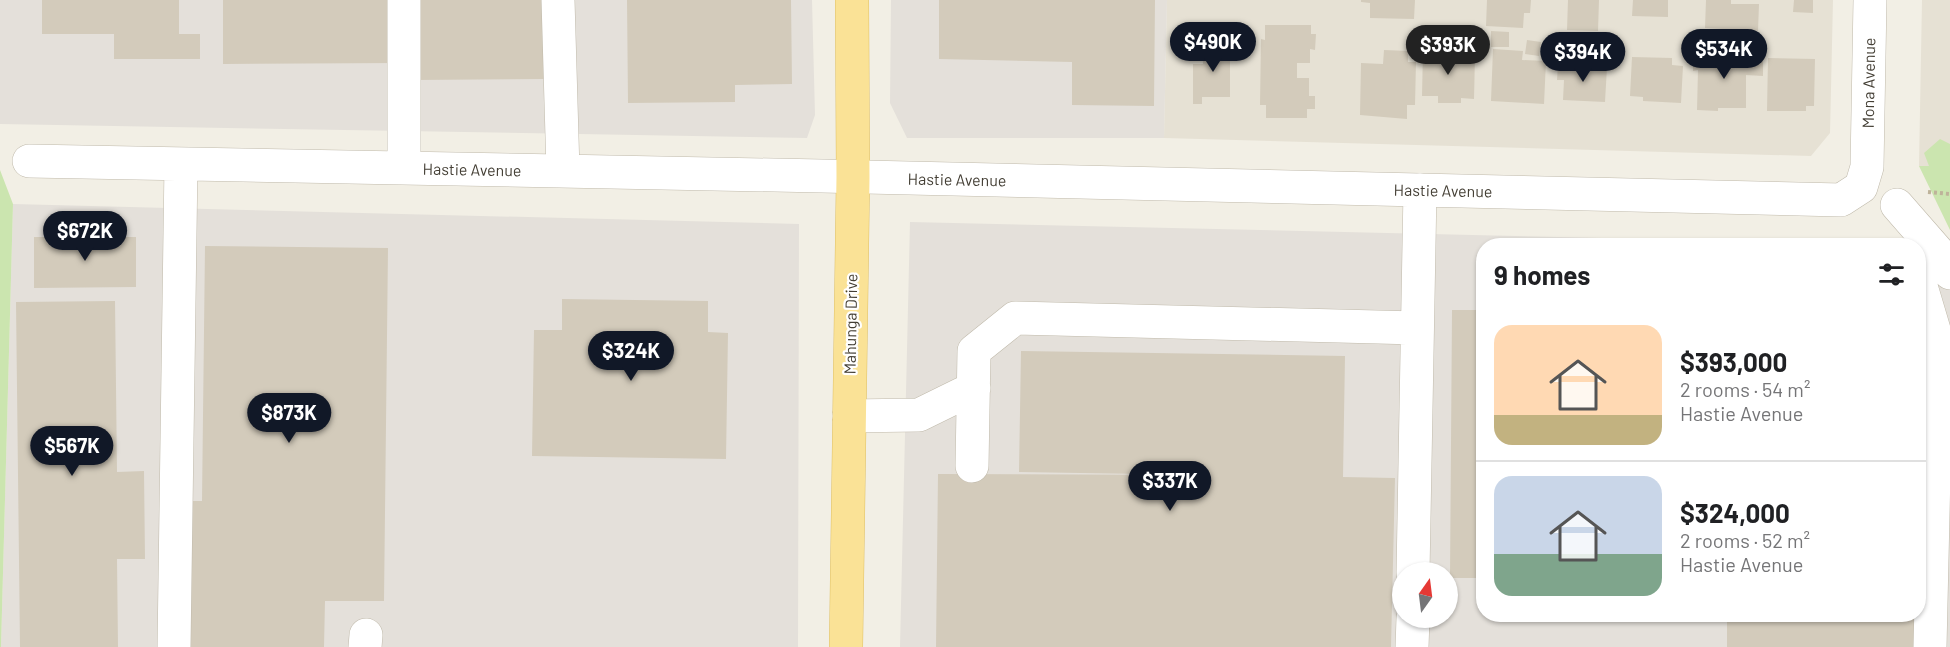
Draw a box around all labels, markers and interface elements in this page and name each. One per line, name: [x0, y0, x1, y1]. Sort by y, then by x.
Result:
pin: $490K: [1171, 22, 1255, 73]
pin: $393K: [1406, 25, 1490, 76]
text: $490K: [1184, 29, 1242, 53]
pin: $534K: [1682, 29, 1766, 80]
text: $393K: [1420, 32, 1476, 56]
pin: $394K: [1541, 32, 1625, 83]
text: $534K: [1695, 36, 1753, 60]
street label: Mona Avenue: [1858, 37, 1878, 129]
text: $394K: [1554, 39, 1612, 63]
street label: Hastie Avenue: [422, 159, 522, 179]
street label: Hastie Avenue: [907, 169, 1007, 189]
street label: Hastie Avenue: [1393, 180, 1493, 200]
pin: $672K: [43, 211, 127, 262]
text: $672K: [57, 218, 113, 242]
icon: filters: [1875, 258, 1908, 291]
text: 9 homes: [1494, 259, 1590, 290]
street label: Mahunga Drive: [840, 273, 860, 375]
pin: $324K: [589, 331, 673, 382]
text: $324K: [602, 338, 660, 362]
text: $393,000: [1680, 346, 1787, 377]
icon: home: [1542, 349, 1614, 421]
text: 2 rooms · 54 m²: [1680, 377, 1810, 401]
pin: $873K: [247, 393, 331, 444]
text: $873K: [261, 400, 317, 424]
text: Hastie Avenue: [1680, 401, 1804, 425]
pin: $567K: [30, 426, 114, 477]
text: $567K: [44, 433, 100, 457]
pin: $337K: [1128, 461, 1212, 512]
text: $337K: [1142, 468, 1198, 492]
text: $324,000: [1680, 497, 1790, 528]
icon: home: [1542, 500, 1614, 572]
text: 2 rooms · 52 m²: [1680, 528, 1810, 552]
text: Hastie Avenue: [1680, 552, 1804, 576]
north arrow: [1392, 562, 1458, 628]
map controls: [1392, 562, 1458, 628]

